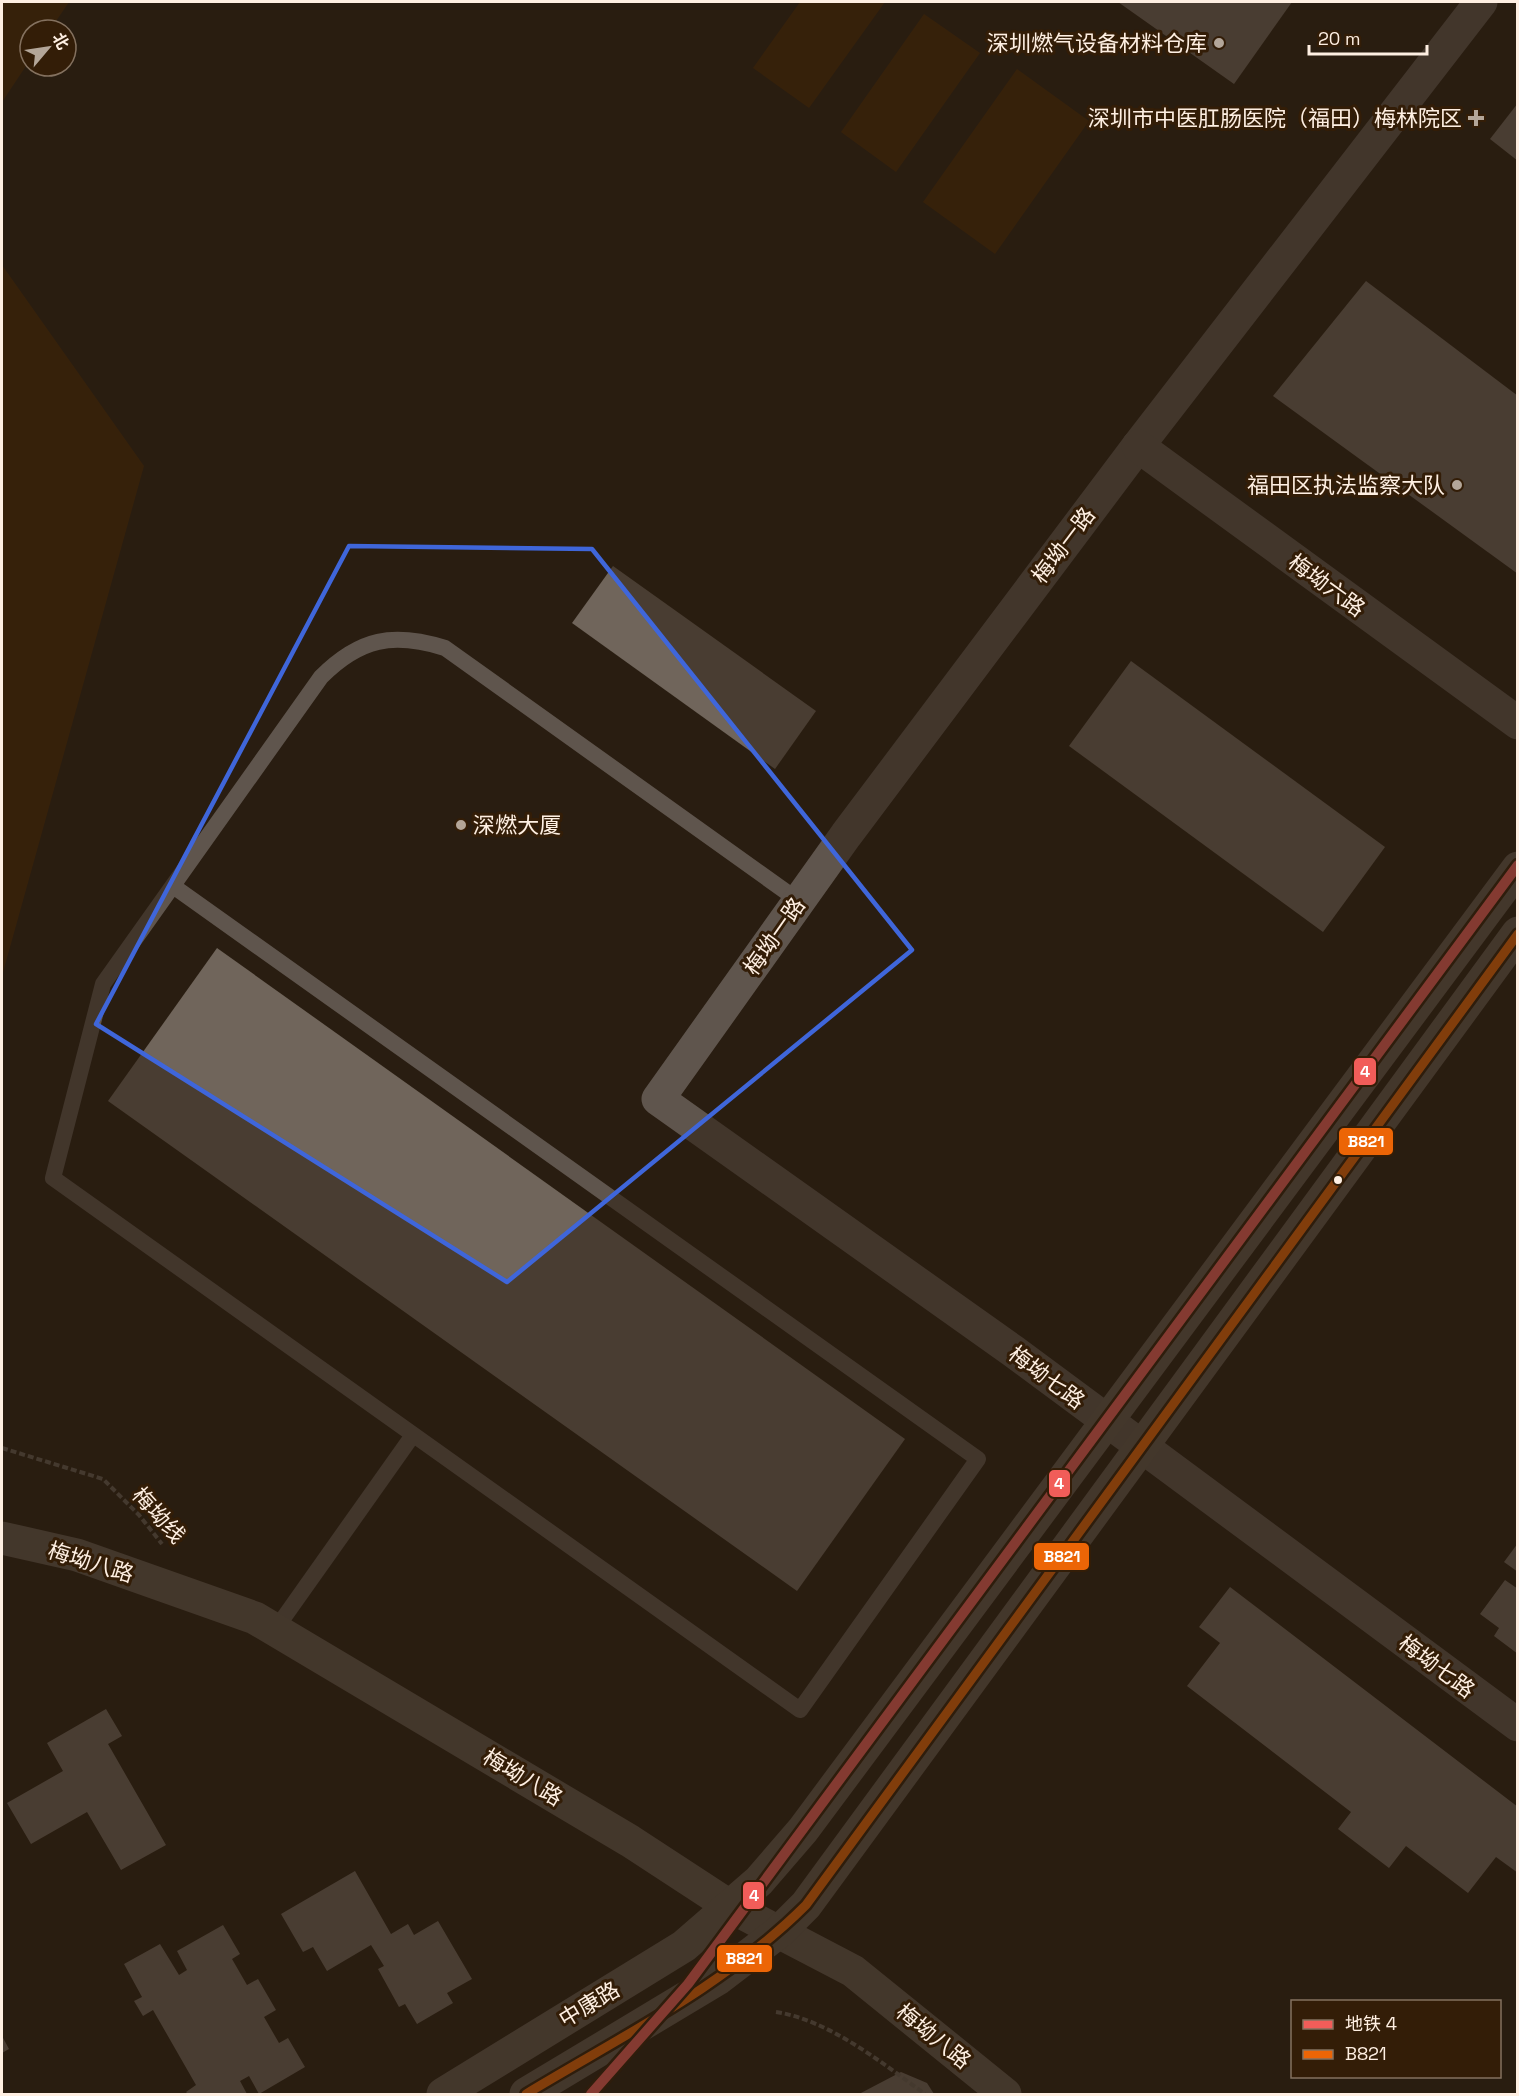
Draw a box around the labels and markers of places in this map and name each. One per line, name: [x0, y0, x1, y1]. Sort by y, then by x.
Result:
place label: 深圳燃气设备材料仓库: [987, 29, 1207, 57]
marker: 深圳燃气设备材料仓库: [1212, 36, 1226, 50]
place label: 深圳市中医肛肠医院（福田）梅林院区: [1088, 104, 1462, 132]
marker: 深圳市中医肛肠医院（福田）梅林院区: [1467, 109, 1485, 127]
place label: 福田区执法监察大队: [1247, 471, 1445, 499]
marker: 福田区执法监察大队: [1450, 478, 1464, 492]
place label: 深燃大厦: [473, 811, 561, 839]
marker: 深燃大厦: [454, 818, 468, 832]
unlabelled marker: [1332, 1174, 1344, 1186]

